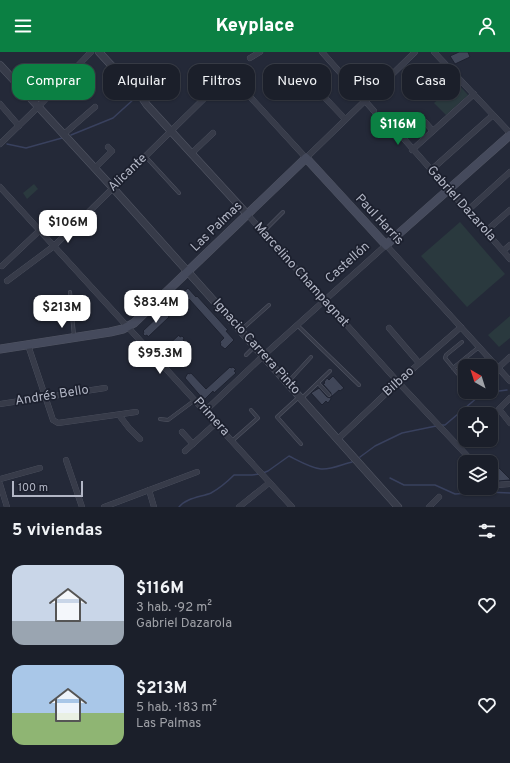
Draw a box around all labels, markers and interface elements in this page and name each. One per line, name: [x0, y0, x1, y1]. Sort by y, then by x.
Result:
icon: menu: [12, 15, 34, 37]
text: Keyplace: [216, 15, 294, 38]
icon: person: [476, 15, 498, 37]
chip: Comprar: [12, 64, 95, 100]
chip: Alquilar: [103, 64, 180, 100]
chip: Filtros: [188, 64, 255, 100]
chip: Nuevo: [263, 64, 331, 100]
chip: Piso: [339, 64, 394, 100]
chip: Casa: [402, 64, 460, 100]
pin: $116M: [370, 112, 426, 146]
text: $116M: [380, 117, 416, 133]
street label: Alicante: [105, 151, 151, 195]
street label: Gabriel Dazarola: [423, 163, 499, 245]
street label: Paul Harris: [351, 191, 407, 249]
street label: Las Palmas: [188, 199, 246, 255]
pin: $106M: [40, 210, 96, 244]
text: $106M: [48, 215, 88, 231]
street label: Marcelino Champagnat: [250, 220, 352, 331]
street label: Castellón: [322, 239, 374, 287]
pin: $83.4M: [123, 290, 189, 324]
pin: $213M: [34, 295, 90, 329]
text: $83.4M: [133, 295, 179, 311]
street label: Ignacio Carrera Pinto: [209, 296, 303, 398]
text: $213M: [42, 300, 82, 316]
pin: $95.3M: [127, 341, 193, 375]
text: $95.3M: [137, 346, 183, 362]
north arrow: [458, 359, 498, 399]
map controls: [458, 359, 498, 495]
street label: Bilbao: [380, 364, 418, 400]
street label: Andrés Bello: [14, 382, 90, 410]
street label: Primera: [190, 394, 232, 440]
button: locate: [458, 407, 498, 447]
button: layers: [458, 455, 498, 495]
scale bar: [12, 479, 83, 498]
text: 100 m: [18, 481, 48, 495]
text: 5 viviendas: [12, 520, 103, 542]
icon: filters: [476, 520, 498, 542]
text: $116M: [136, 578, 184, 600]
icon: home: [44, 581, 92, 629]
icon: heart: [476, 594, 498, 616]
text: 3 hab. · 92 m²: [136, 600, 212, 616]
text: Gabriel Dazarola: [136, 616, 232, 632]
text: $213M: [136, 678, 187, 700]
icon: home: [44, 681, 92, 729]
icon: heart: [476, 694, 498, 716]
text: 5 hab. · 183 m²: [136, 700, 217, 716]
text: Las Palmas: [136, 716, 201, 732]

